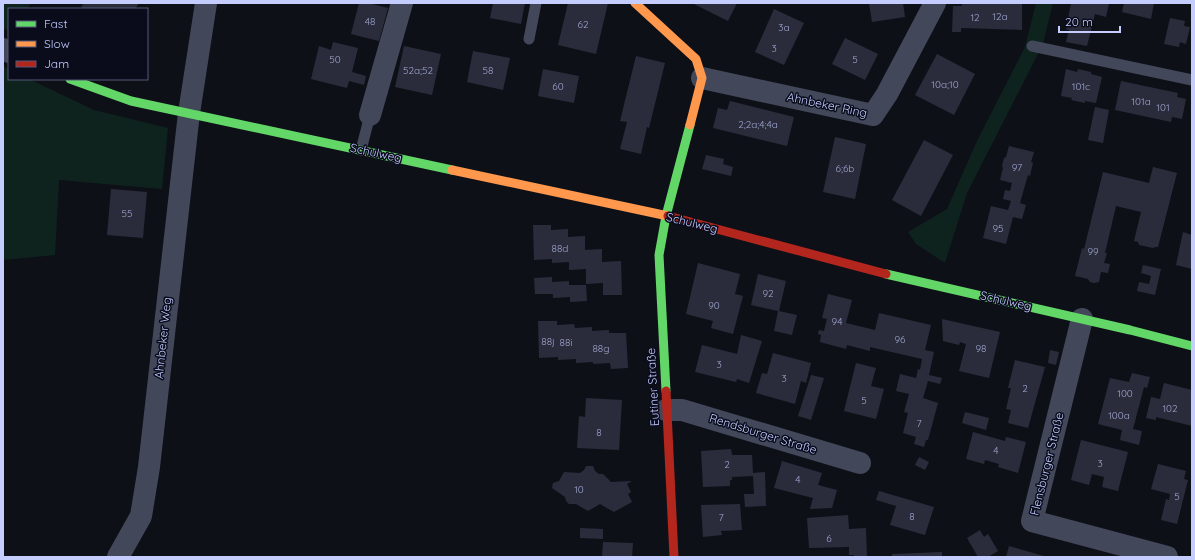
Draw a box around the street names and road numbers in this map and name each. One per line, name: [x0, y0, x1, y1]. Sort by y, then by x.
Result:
street label: Ahnbeker Ring: [786, 89, 868, 120]
street label: Schulweg: [349, 140, 403, 165]
street label: Schulweg: [665, 209, 719, 236]
street label: Schulweg: [979, 287, 1033, 314]
street label: Ahnbeker Weg: [151, 296, 174, 380]
street label: Eutiner Straße: [643, 347, 662, 427]
street label: Rendsburger Straße: [708, 410, 819, 457]
street label: Flensburger Straße: [1026, 411, 1067, 517]

